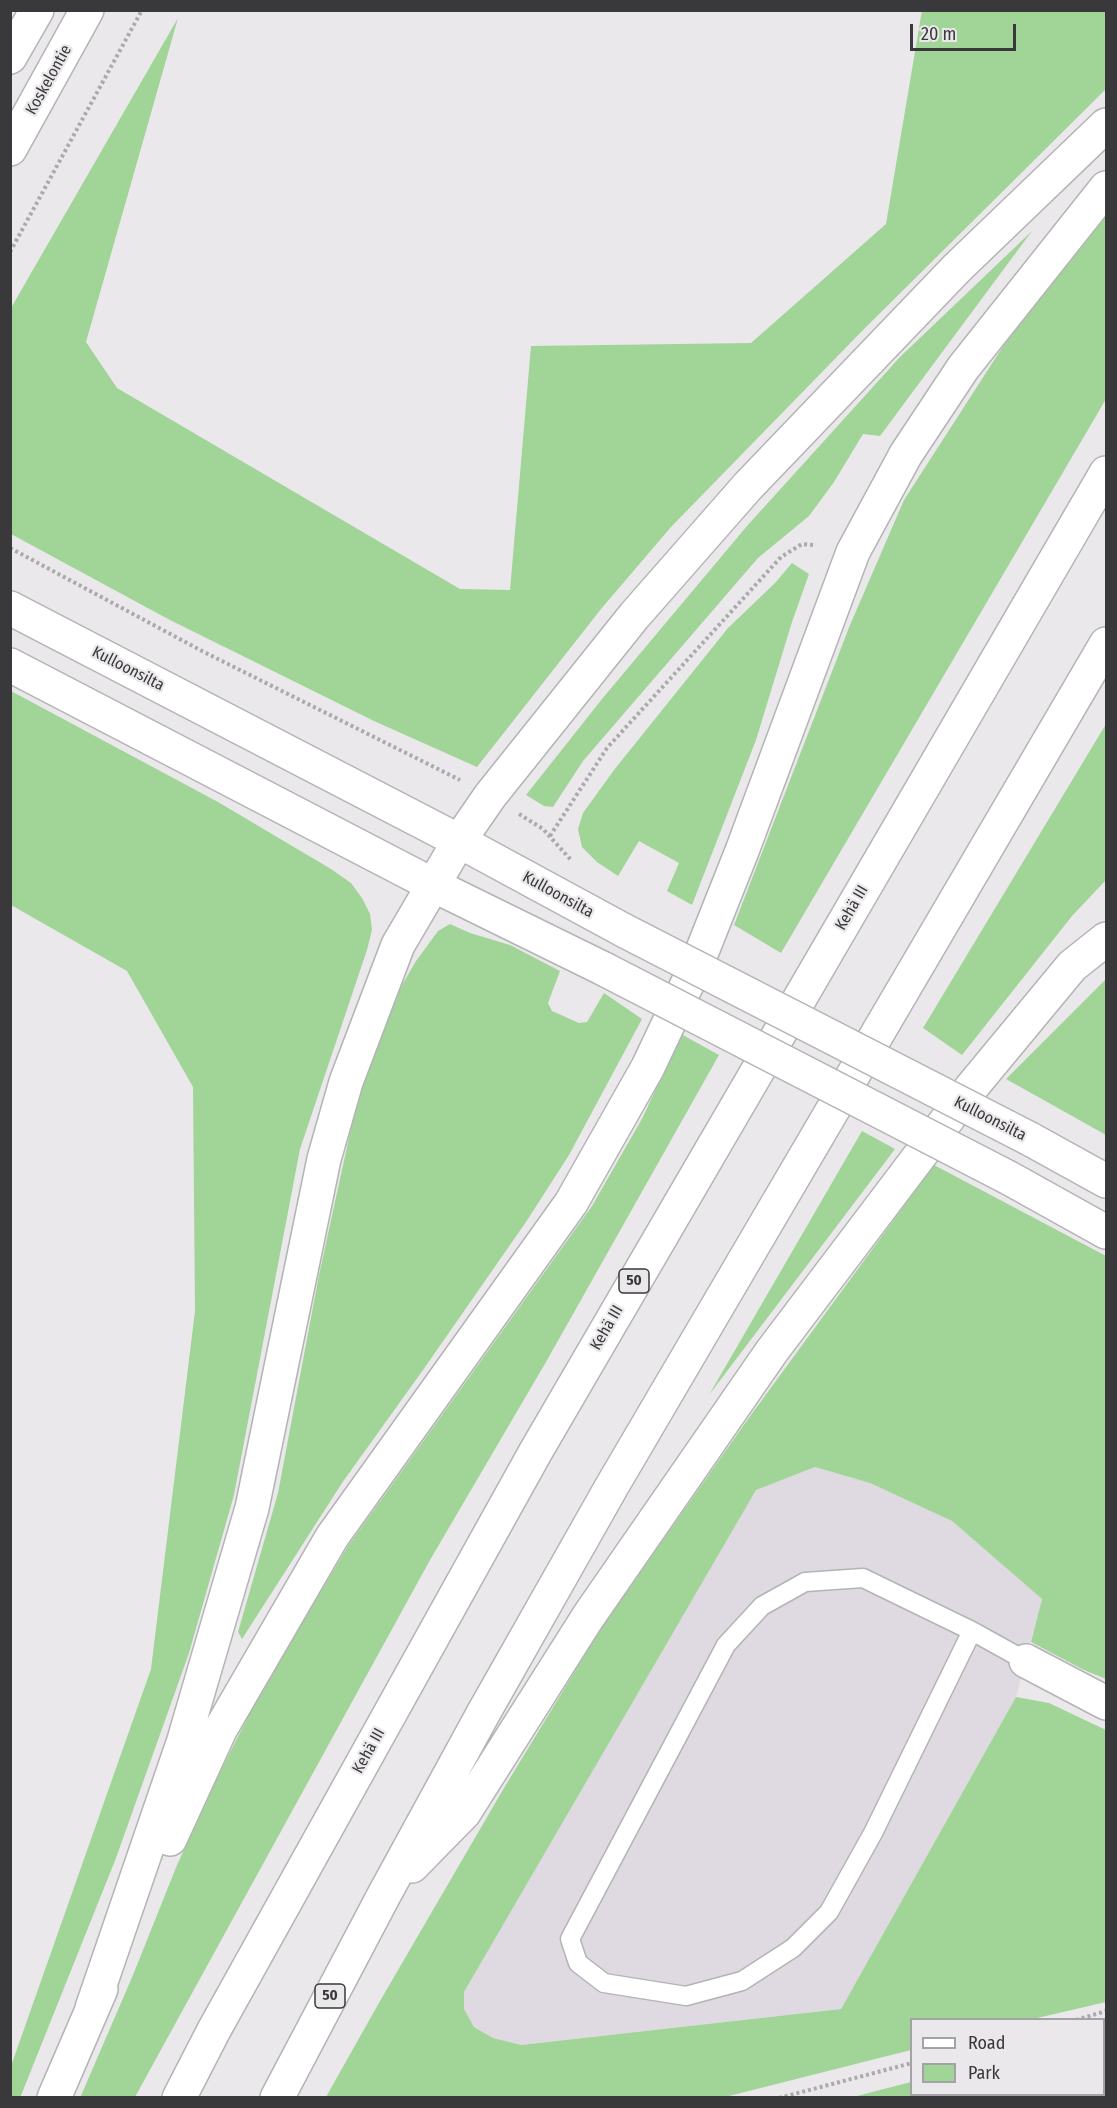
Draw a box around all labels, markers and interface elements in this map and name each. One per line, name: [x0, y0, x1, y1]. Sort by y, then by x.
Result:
scale bar: [913, 12, 1020, 50]
text: 20 m: [921, 23, 956, 45]
street label: Koskelontie: [22, 42, 76, 118]
street label: Kulloonsilta: [89, 643, 167, 695]
street label: Kulloonsilta: [519, 868, 597, 922]
street label: Kehä III: [831, 882, 873, 934]
street label: Kulloonsilta: [951, 1093, 1029, 1145]
road number: 50: [619, 1269, 649, 1293]
street label: Kehä III: [586, 1302, 628, 1354]
street label: Kehä III: [349, 1725, 389, 1777]
road number: 50: [315, 1984, 345, 2008]
legend: [910, 2018, 1105, 2096]
text: Road: [968, 2032, 1005, 2054]
text: Park: [968, 2062, 1000, 2084]

